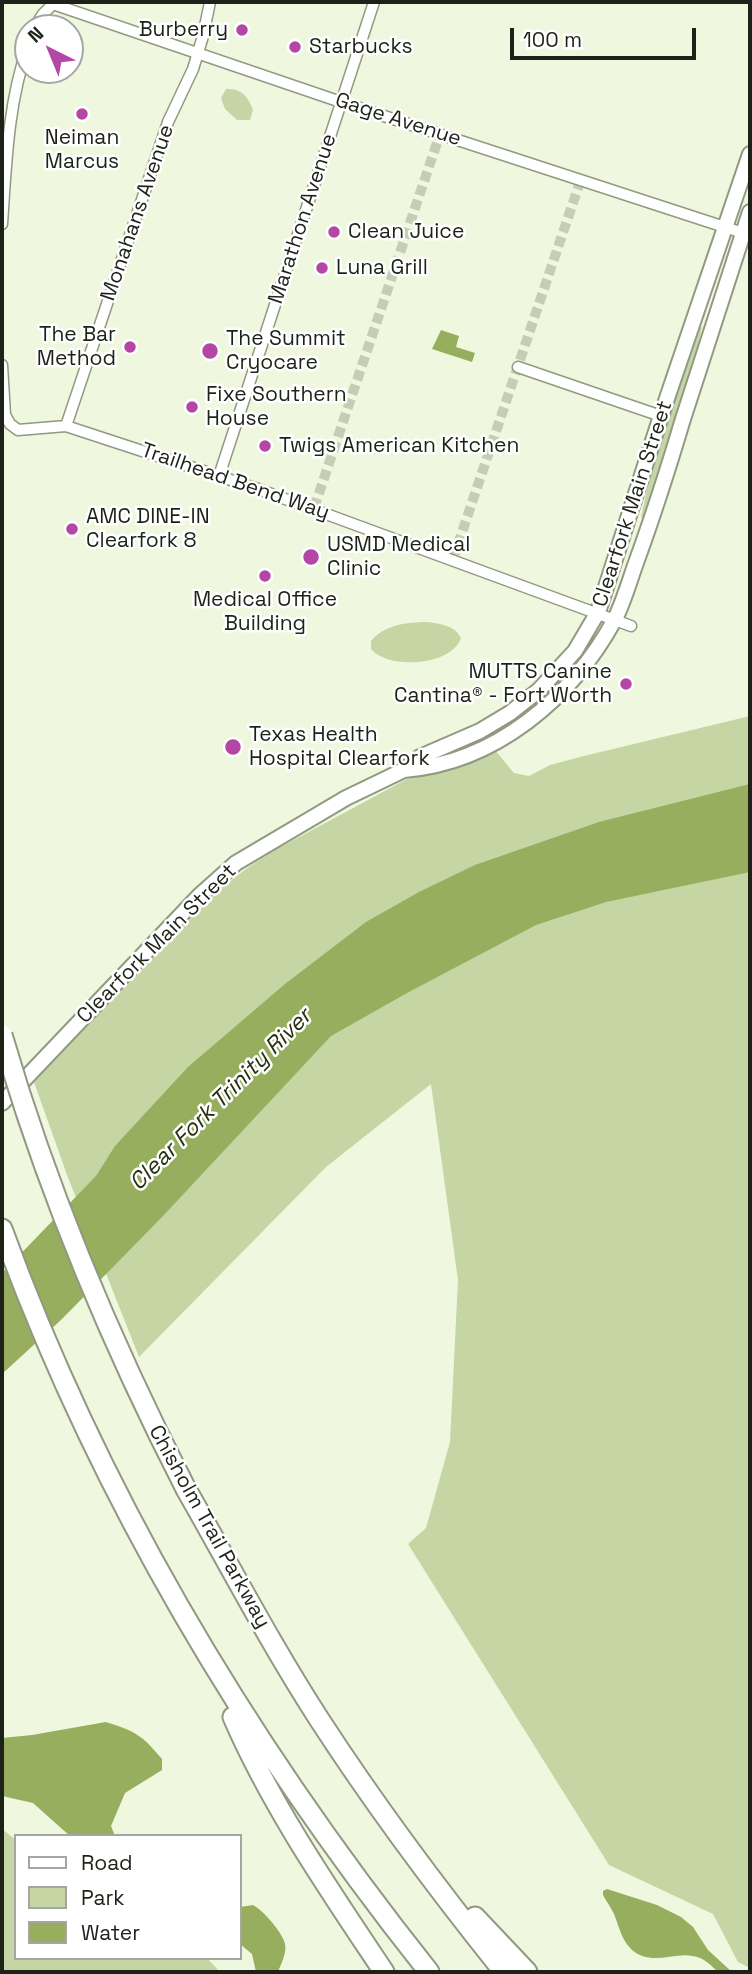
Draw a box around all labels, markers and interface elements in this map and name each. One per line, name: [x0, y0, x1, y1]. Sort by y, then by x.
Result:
north arrow: [14, 14, 84, 84]
scale bar: [514, 14, 700, 58]
place label: Burberry: [139, 17, 228, 43]
text: N: [23, 21, 49, 48]
marker: Burberry: [234, 22, 250, 38]
text: 100 m: [523, 26, 582, 53]
place label: Starbucks: [309, 34, 413, 60]
marker: Starbucks: [287, 39, 303, 55]
street label: Gage Avenue: [332, 88, 464, 152]
marker: Neiman Marcus: [74, 106, 90, 122]
street label: Monahans Avenue: [96, 122, 180, 304]
place label: Neiman Marcus: [45, 125, 119, 175]
street label: Marathon Avenue: [264, 131, 342, 307]
place label: Clean Juice: [348, 219, 464, 245]
marker: Clean Juice: [326, 224, 342, 240]
place label: Luna Grill: [336, 255, 428, 281]
marker: Luna Grill: [314, 260, 330, 276]
place label: The Bar Method: [37, 322, 116, 372]
place label: The Summit Cryocare: [226, 326, 346, 376]
marker: The Bar Method: [122, 339, 138, 355]
marker: The Summit Cryocare: [200, 341, 220, 361]
place label: Fixe Southern House: [206, 382, 347, 432]
street label: Clearfork Main Street: [588, 398, 678, 610]
marker: Fixe Southern House: [184, 399, 200, 415]
place label: Twigs American Kitchen: [279, 433, 519, 459]
street label: Trailhead Bend Way: [137, 438, 333, 526]
marker: Twigs American Kitchen: [257, 438, 273, 454]
place label: AMC DINE-IN Clearfork 8: [86, 504, 210, 554]
marker: AMC DINE-IN Clearfork 8: [64, 521, 80, 537]
place label: USMD Medical Clinic: [327, 532, 470, 582]
marker: USMD Medical Clinic: [301, 547, 321, 567]
marker: Medical Office Building: [257, 568, 273, 584]
place label: Medical Office Building: [193, 587, 337, 637]
place label: MUTTS Canine Cantina® - Fort Worth: [394, 659, 612, 709]
marker: MUTTS Canine Cantina® - Fort Worth: [618, 676, 634, 692]
place label: Texas Health Hospital Clearfork: [249, 722, 430, 772]
marker: Texas Health Hospital Clearfork: [223, 737, 243, 757]
street label: Clearfork Main Street: [72, 859, 242, 1029]
water label: Clear Fork Trinity River: [124, 1003, 318, 1197]
street label: Chisholm Trail Parkway: [143, 1421, 275, 1633]
legend: [14, 1834, 242, 1960]
text: Road: [81, 1849, 133, 1876]
text: Park: [81, 1884, 125, 1911]
text: Water: [81, 1919, 140, 1946]

